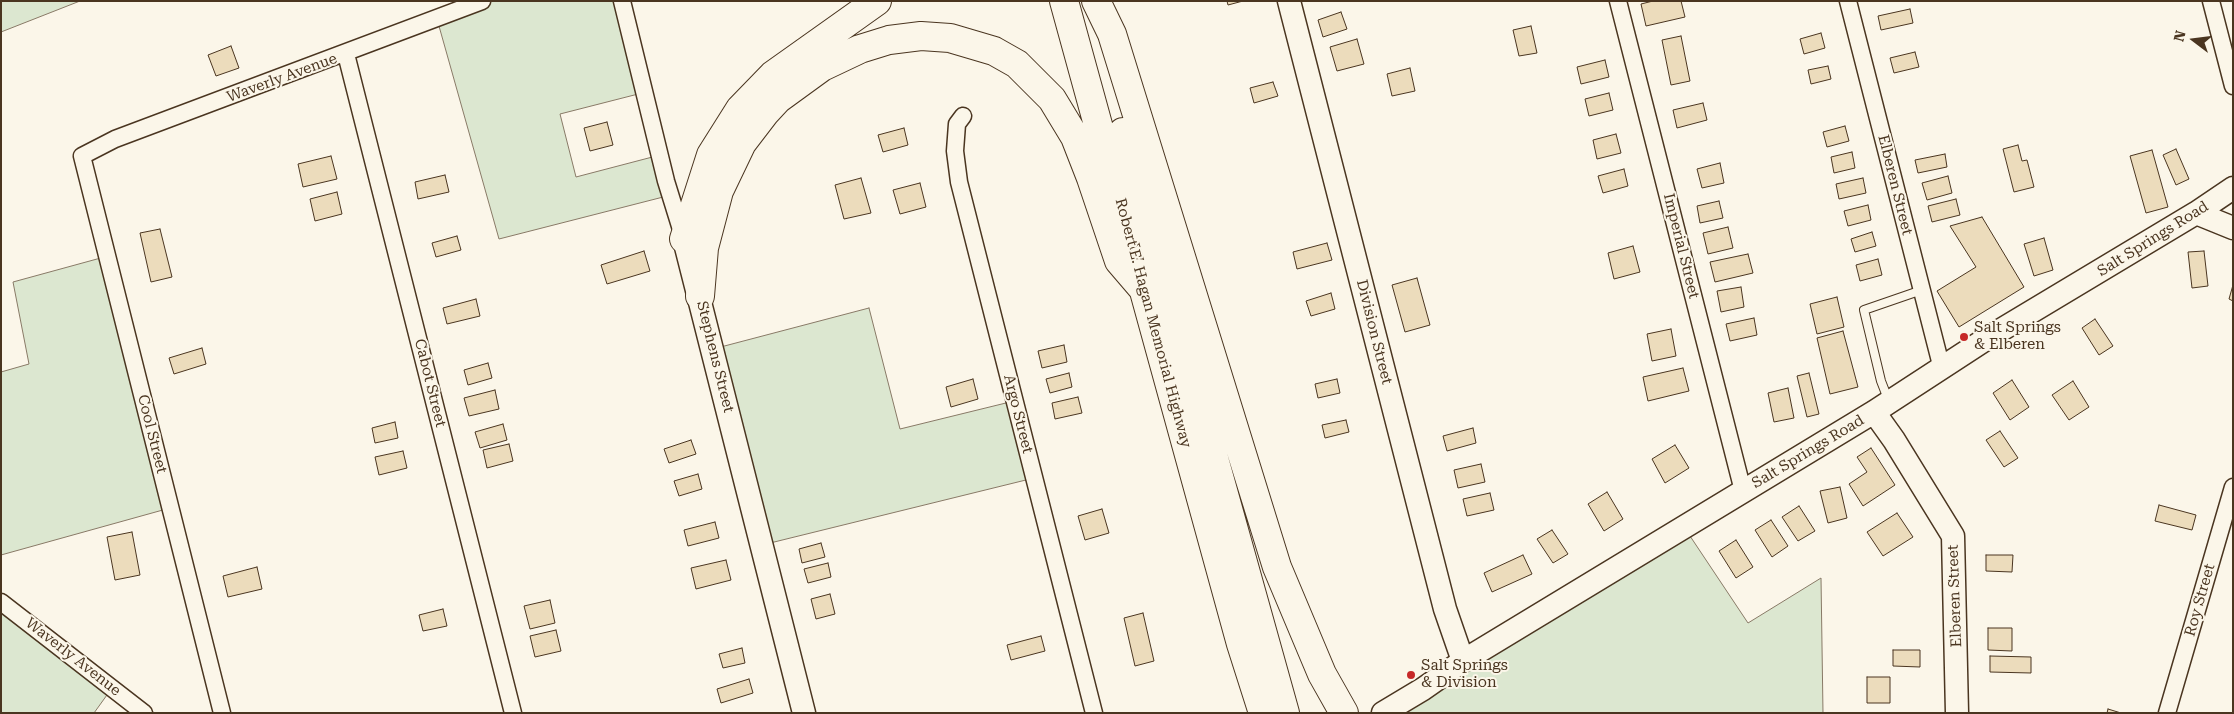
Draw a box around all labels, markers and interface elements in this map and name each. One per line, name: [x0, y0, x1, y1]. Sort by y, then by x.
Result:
north arrow: [2169, 15, 2219, 65]
text: N: [2170, 29, 2189, 43]
street label: Waverly Avenue: [224, 50, 340, 106]
street label: Elberen Street: [1874, 133, 1916, 237]
street label: Imperial Street: [1659, 191, 1703, 301]
street label: Robert E. Hagan Memorial Highway: [1111, 196, 1195, 450]
street label: Salt Springs Road: [2094, 198, 2212, 280]
street label: Division Street: [1352, 278, 1396, 386]
street label: Stephens Street: [692, 299, 738, 415]
place label: Salt Springs & Elberen: [1974, 319, 2061, 354]
marker: Salt Springs & Elberen: [1958, 331, 1970, 343]
street label: Cabot Street: [410, 337, 450, 429]
street label: Argo Street: [1000, 373, 1036, 455]
street label: Cool Street: [134, 393, 170, 475]
street label: Salt Springs Road: [1749, 411, 1867, 493]
street label: Elberen Street: [1944, 544, 1966, 648]
street label: Roy Street: [2181, 562, 2219, 638]
street label: Waverly Avenue: [22, 614, 124, 700]
place label: Salt Springs & Division: [1421, 657, 1508, 692]
marker: Salt Springs & Division: [1405, 669, 1417, 681]

